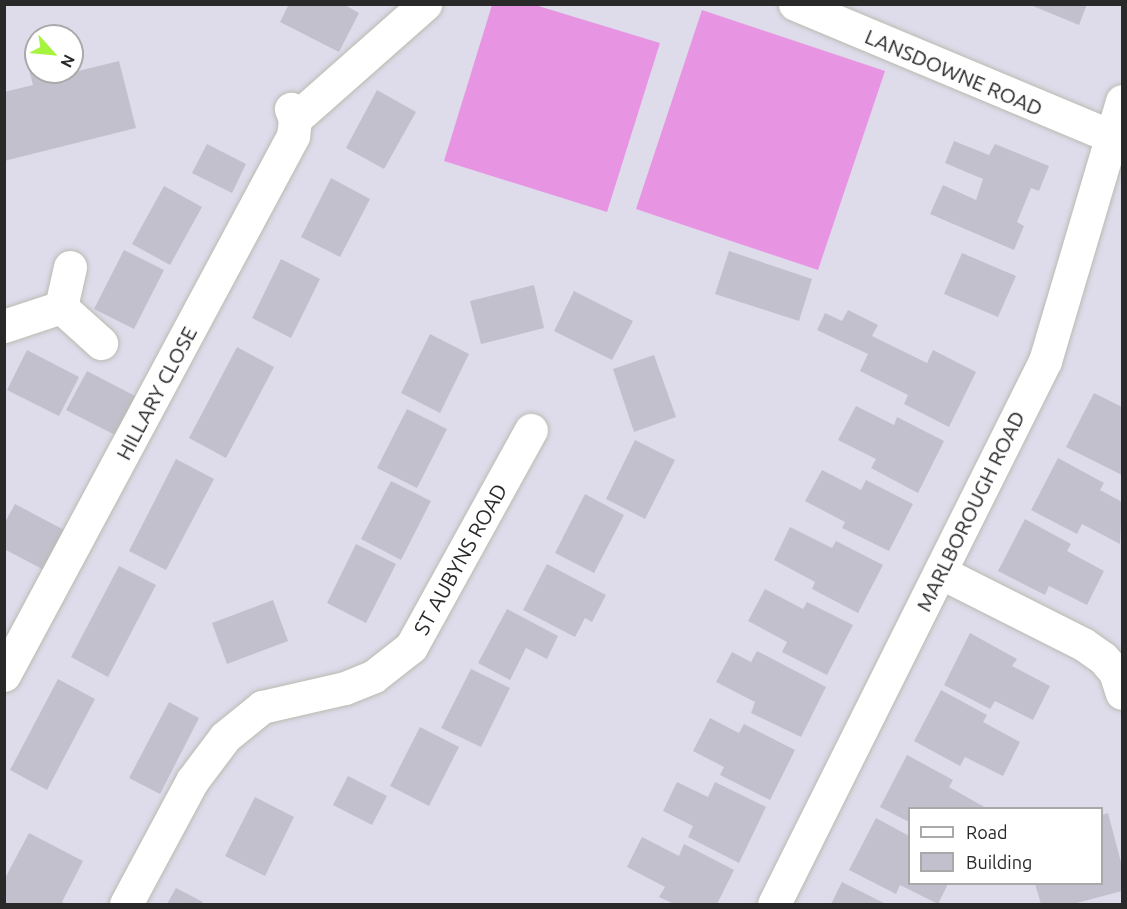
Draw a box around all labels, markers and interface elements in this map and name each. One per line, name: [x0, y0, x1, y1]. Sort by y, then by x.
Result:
street label: LANSDOWNE ROAD: [861, 23, 1047, 121]
north arrow: [24, 24, 84, 84]
text: N: [58, 52, 79, 71]
street label: HILLARY CLOSE: [110, 322, 202, 464]
street label: MARLBOROUGH ROAD: [910, 407, 1030, 615]
street label: ST AUBYNS ROAD: [408, 479, 512, 639]
legend: [908, 807, 1103, 885]
text: Road: [966, 822, 1008, 842]
text: Building: [966, 852, 1032, 872]

